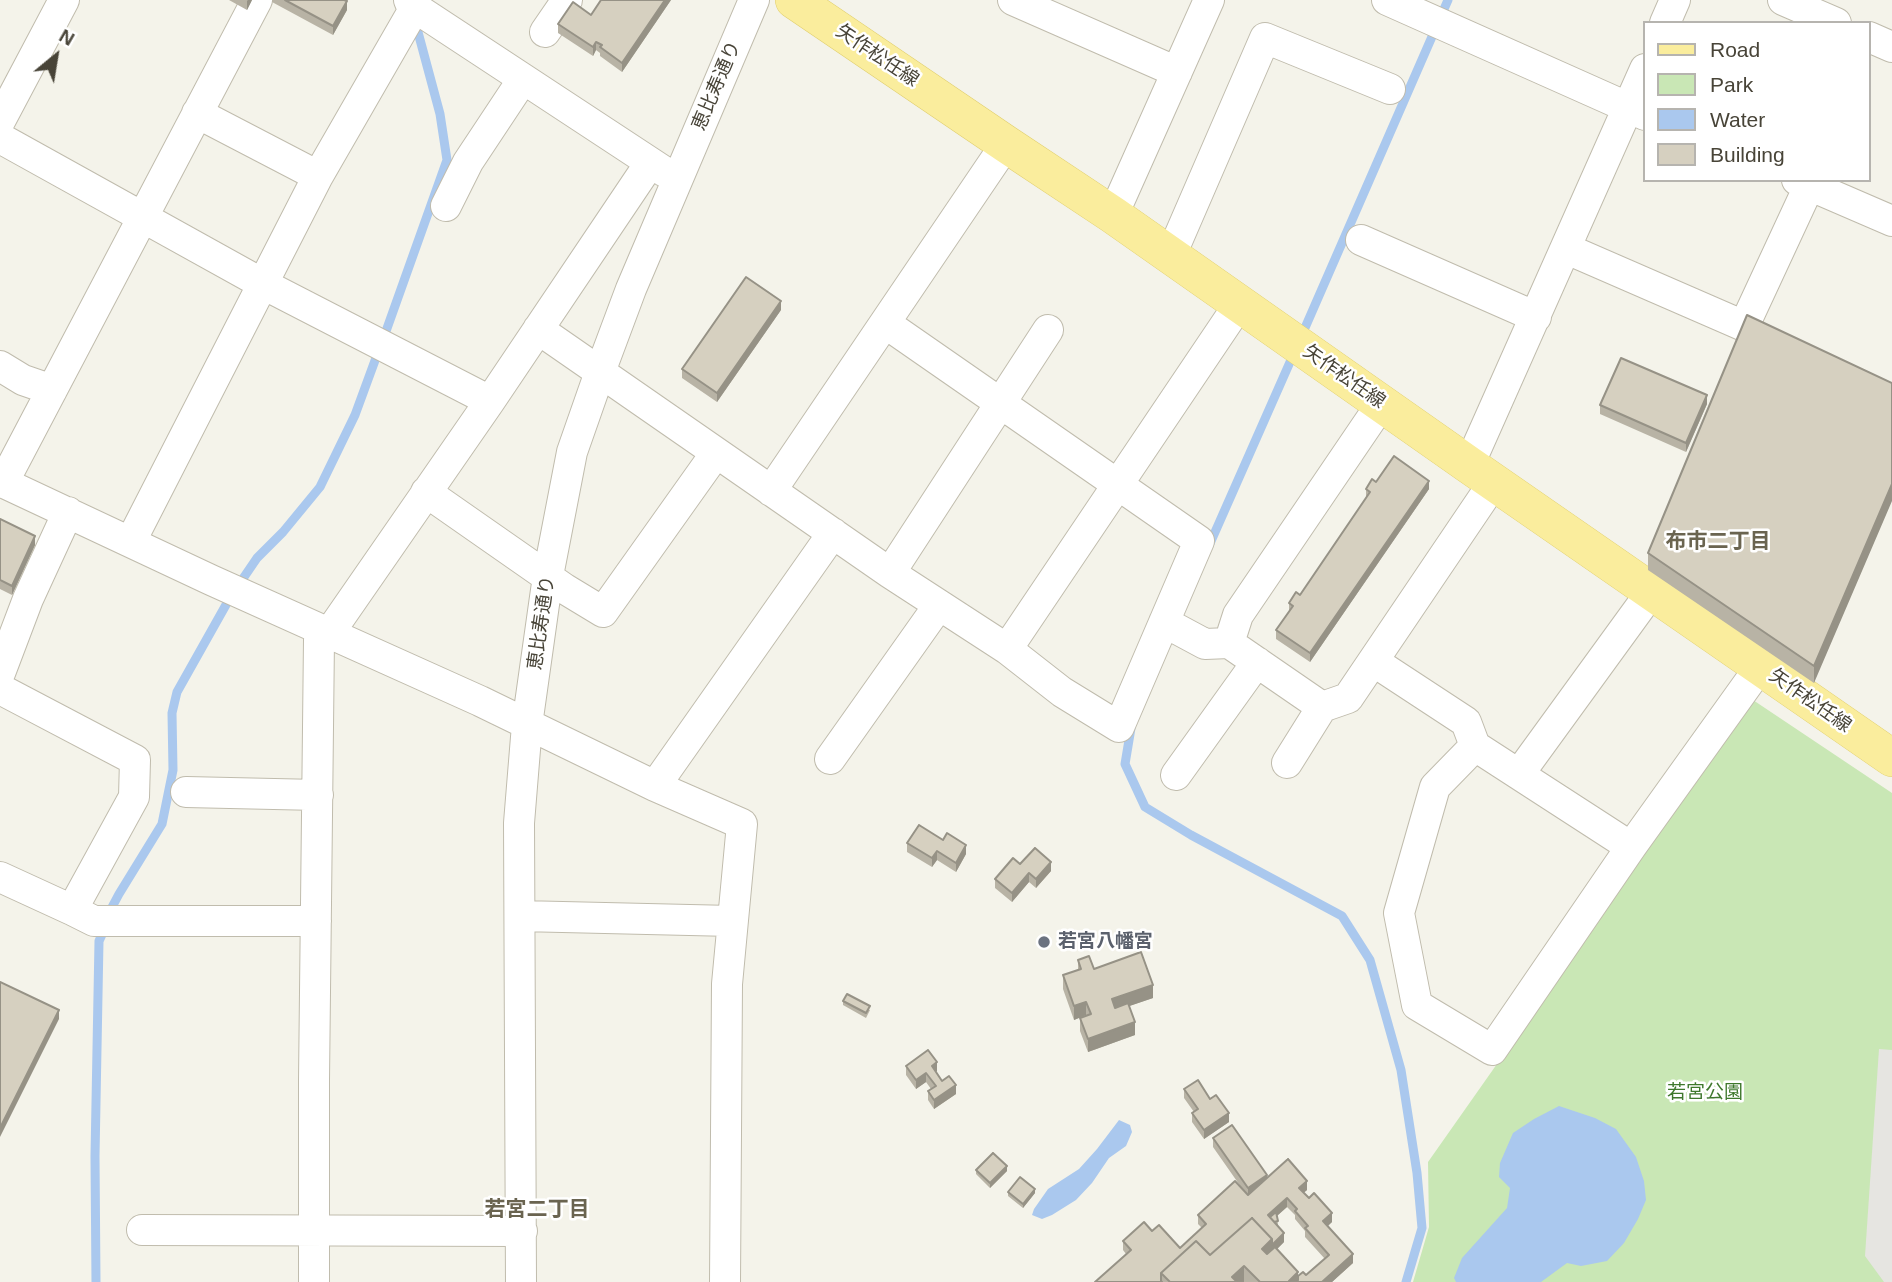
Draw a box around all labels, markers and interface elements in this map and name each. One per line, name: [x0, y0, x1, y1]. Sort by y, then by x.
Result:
street label: 矢作松任線: [831, 20, 923, 92]
north arrow: [21, 21, 91, 91]
legend: [1644, 21, 1871, 182]
text: N: [56, 25, 78, 50]
street label: 恵比寿通り: [688, 38, 746, 134]
text: Road: [1710, 38, 1760, 61]
text: Park: [1710, 73, 1753, 96]
text: Water: [1710, 108, 1765, 131]
text: Building: [1710, 143, 1785, 166]
street label: 矢作松任線: [1299, 340, 1389, 414]
district label: 布市二丁目: [1666, 529, 1770, 555]
street label: 恵比寿通り: [524, 574, 560, 672]
street label: 矢作松任線: [1765, 664, 1855, 738]
place label: 若宮八幡宮: [1058, 931, 1153, 953]
marker: 若宮八幡宮: [1036, 934, 1052, 950]
park label: 若宮公園: [1667, 1082, 1743, 1104]
district label: 若宮二丁目: [485, 1197, 589, 1223]

